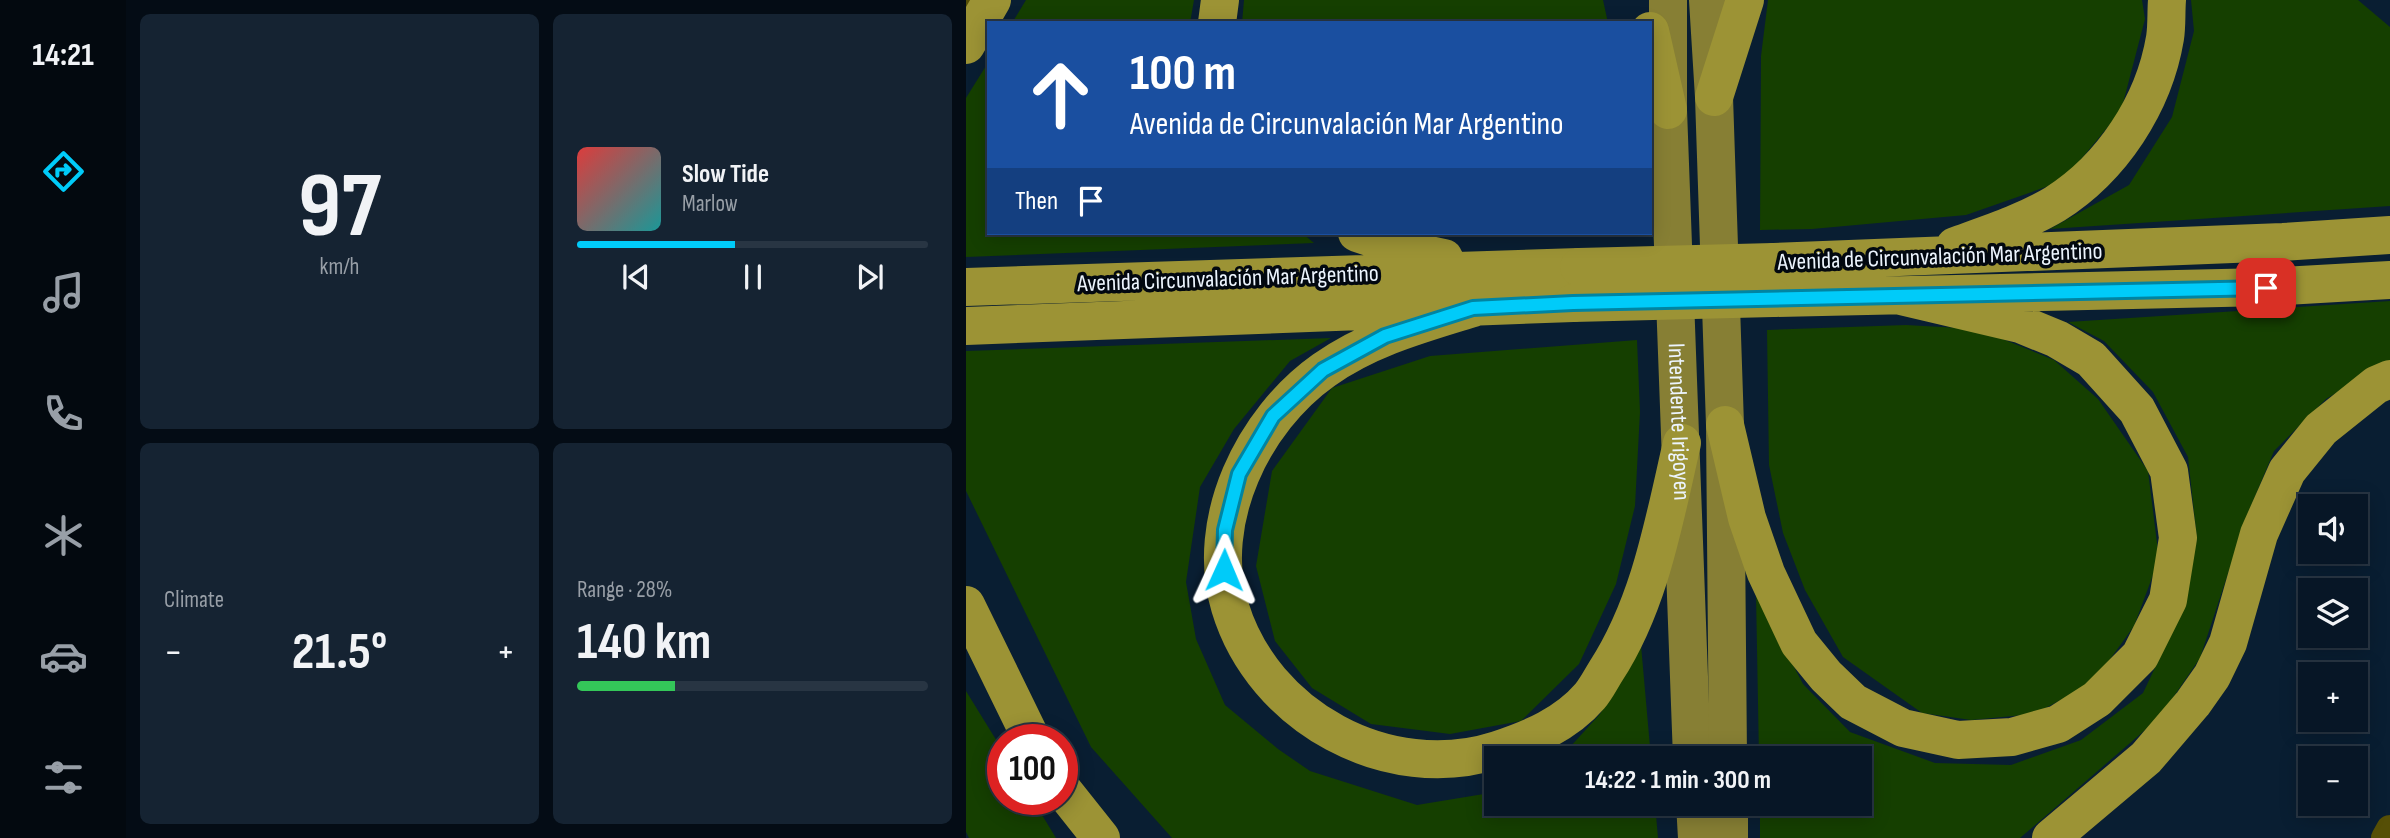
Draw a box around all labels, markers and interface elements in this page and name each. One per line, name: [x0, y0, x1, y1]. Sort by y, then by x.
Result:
text: 14:21: [32, 36, 94, 75]
text: 100 m: [1130, 45, 1236, 104]
icon: ahead: [1015, 49, 1106, 140]
text: Avenida de Circunvalación Mar Argentino: [1130, 105, 1564, 144]
icon: directions: [39, 147, 88, 196]
text: 97: [298, 153, 381, 262]
text: Slow Tide: [682, 159, 769, 190]
icon: arrive: [1072, 182, 1110, 220]
text: Then: [1015, 186, 1058, 217]
text: Marlow: [682, 190, 738, 218]
street label: Avenida de Circunvalación Mar Argentino: [1776, 236, 2103, 277]
text: km/h: [320, 253, 359, 281]
icon: previous: [617, 258, 655, 296]
icon: pause: [734, 258, 772, 296]
icon: next: [851, 258, 889, 296]
pin: [2236, 258, 2296, 318]
street label: Avenida Circunvalación Mar Argentino: [1076, 259, 1379, 298]
icon: music: [39, 268, 88, 317]
icon: arrive: [2247, 269, 2285, 307]
street label: Intendente Irigoyen: [1662, 343, 1696, 501]
icon: phone: [39, 389, 88, 438]
map controls: [2298, 494, 2368, 816]
button: sound: [2298, 494, 2368, 564]
icon: climate: [39, 511, 88, 560]
position arrow: [1187, 533, 1261, 607]
text: Range · 28%: [577, 576, 672, 604]
button: layers: [2298, 578, 2368, 648]
text: Climate: [164, 586, 224, 614]
text: 140 km: [577, 611, 711, 674]
text: 21.5°: [292, 621, 387, 684]
text: −: [164, 630, 183, 675]
text: +: [496, 630, 515, 675]
icon: car: [39, 632, 88, 681]
button: +: [2298, 662, 2368, 732]
speed limit sign: 100: [987, 724, 1078, 815]
button: −: [2298, 746, 2368, 816]
icon: filters: [39, 753, 88, 802]
text: 14:22 · 1 min · 300 m: [1585, 765, 1771, 796]

